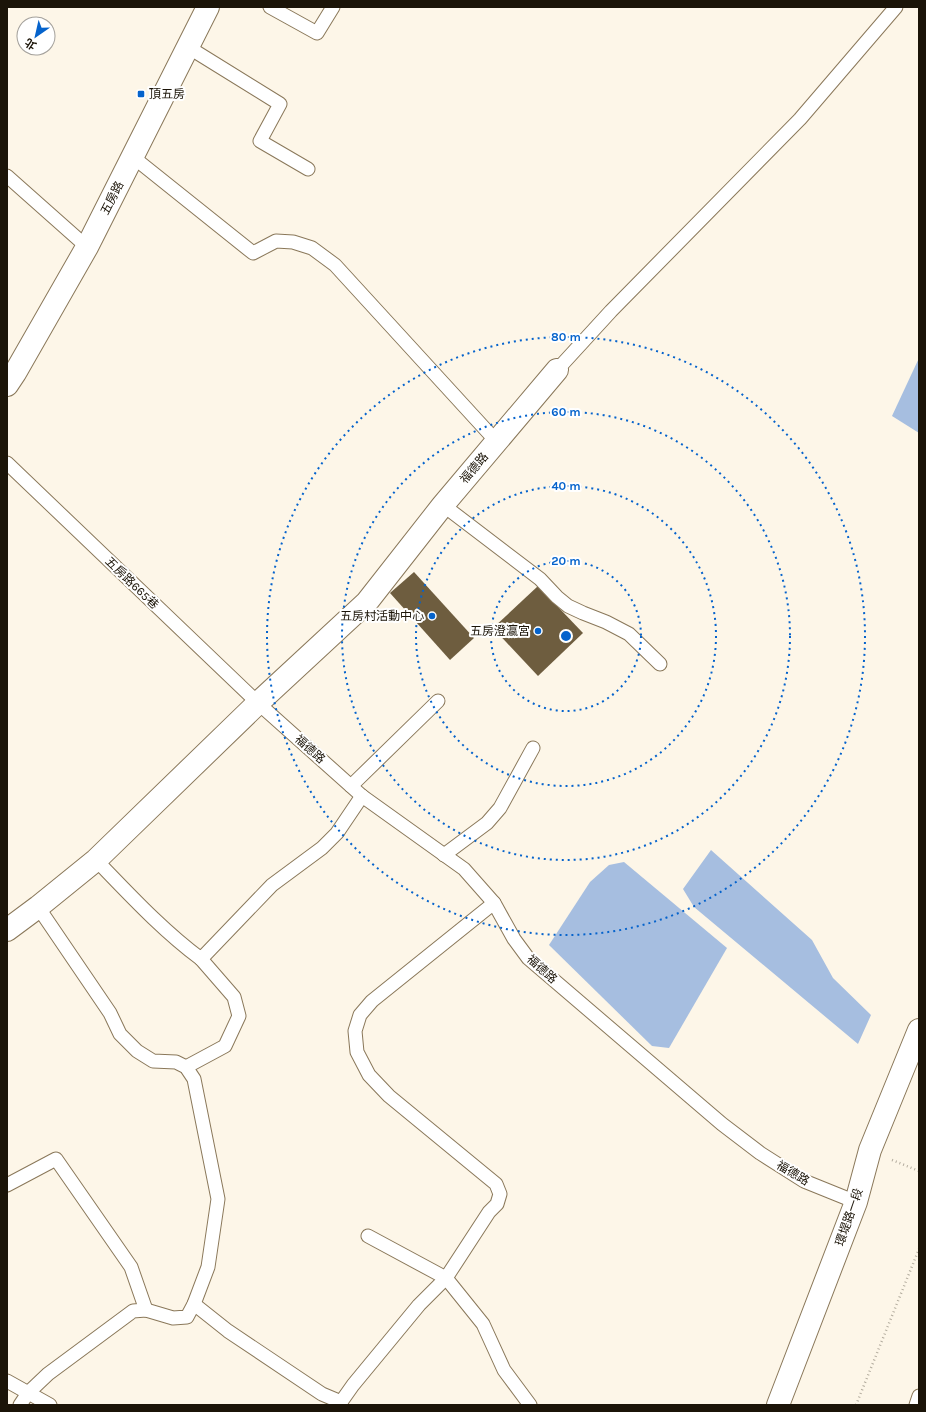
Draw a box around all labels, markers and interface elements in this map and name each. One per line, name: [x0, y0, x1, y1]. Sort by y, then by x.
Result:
north arrow: [16, 16, 56, 56]
text: 北: [22, 35, 39, 52]
place label: 頂五房: [149, 87, 185, 101]
marker: 頂五房: [136, 89, 146, 99]
street label: 五房路: [98, 179, 126, 217]
text: 80 m: [551, 330, 581, 344]
text: 60 m: [551, 405, 581, 419]
street label: 福德路: [457, 450, 491, 486]
text: 40 m: [551, 479, 581, 493]
street label: 五房路665巷: [102, 554, 162, 612]
text: 20 m: [551, 554, 581, 568]
place label: 五房村活動中心: [340, 609, 424, 623]
marker: 五房村活動中心: [427, 611, 437, 621]
place label: 五房澄瀛宮: [470, 624, 530, 638]
marker: 五房澄瀛宮: [533, 626, 543, 636]
centre of rings: [559, 629, 573, 643]
street label: 福德路: [292, 732, 328, 766]
street label: 福德路: [524, 952, 560, 986]
street label: 福德路: [774, 1158, 812, 1188]
street label: 環堤路一段: [833, 1186, 865, 1248]

